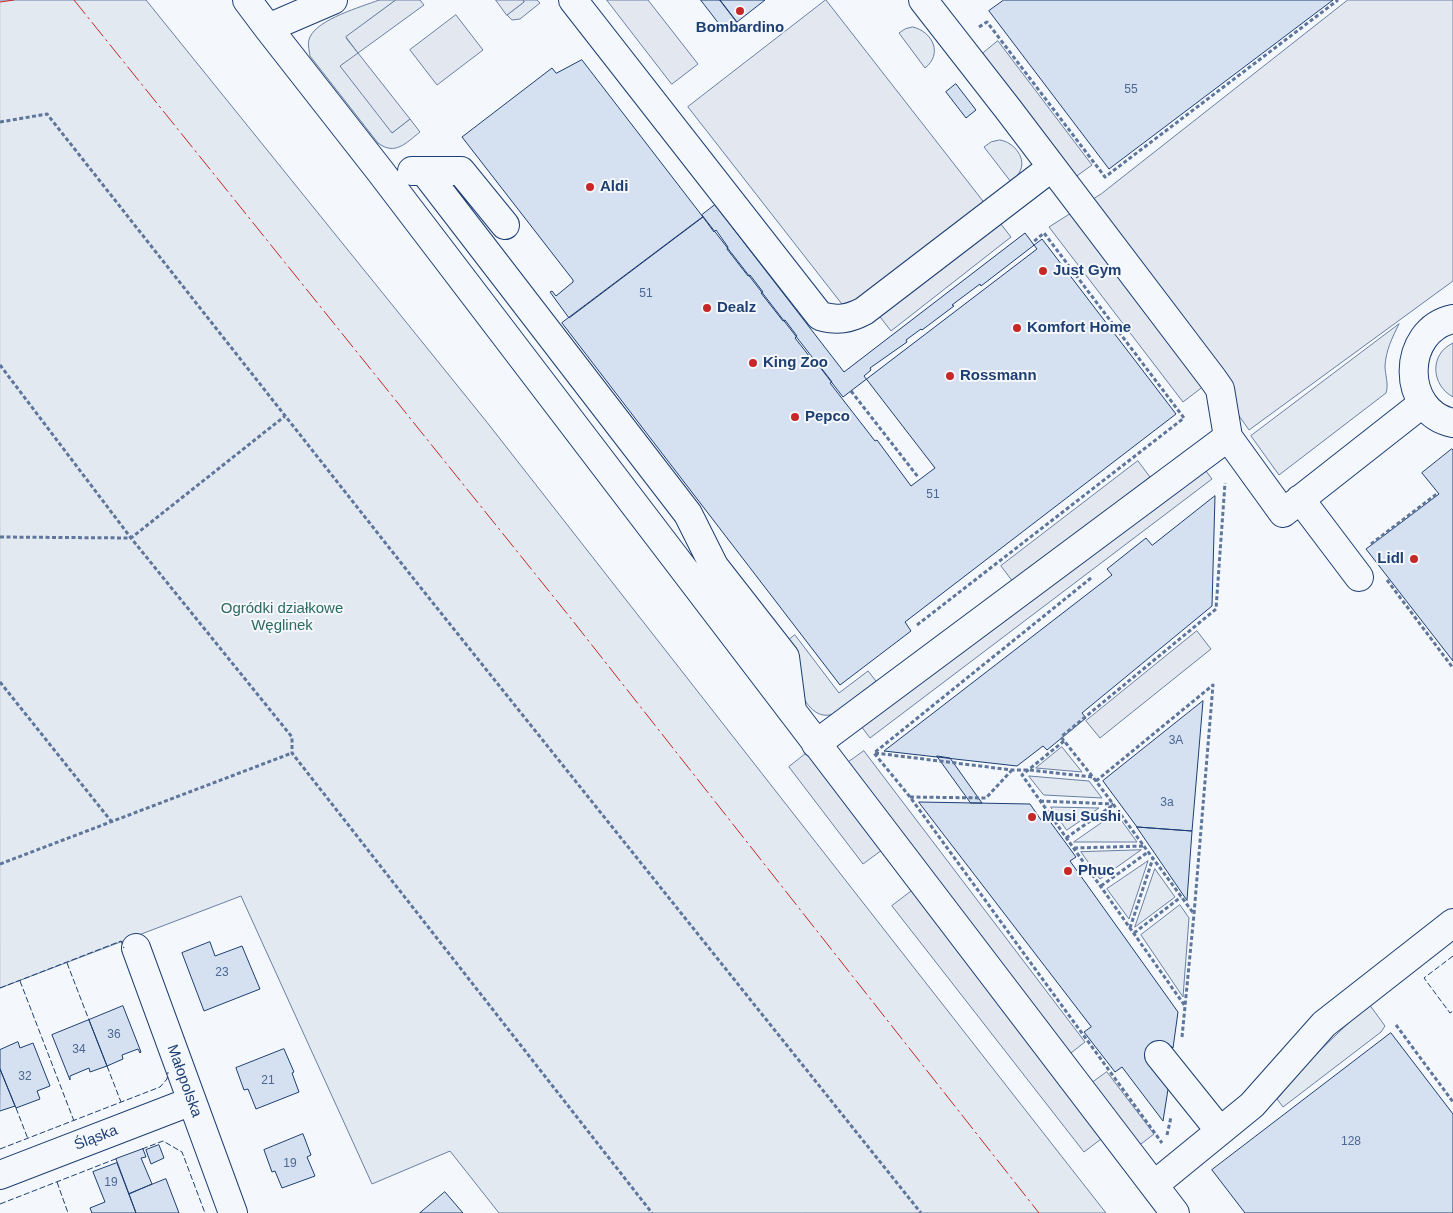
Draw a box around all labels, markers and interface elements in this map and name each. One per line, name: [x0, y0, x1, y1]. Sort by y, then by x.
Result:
marker: Bombardino: [734, 5, 746, 17]
place label: Bombardino: [696, 19, 784, 37]
house number: 55: [1124, 83, 1138, 97]
place label: Aldi: [600, 178, 628, 196]
marker: Aldi: [584, 181, 596, 193]
place label: Just Gym: [1053, 262, 1121, 280]
marker: Just Gym: [1037, 265, 1049, 277]
house number: 51: [639, 287, 653, 301]
place label: Dealz: [717, 299, 756, 317]
marker: Dealz: [701, 302, 713, 314]
place label: Komfort Home: [1027, 319, 1131, 337]
marker: Komfort Home: [1011, 322, 1023, 334]
place label: King Zoo: [763, 354, 828, 372]
marker: King Zoo: [747, 357, 759, 369]
place label: Rossmann: [960, 367, 1037, 385]
marker: Rossmann: [944, 370, 956, 382]
place label: Pepco: [805, 408, 850, 426]
marker: Pepco: [789, 411, 801, 423]
house number: 51: [926, 488, 940, 502]
place label: Lidl: [1377, 550, 1404, 568]
marker: Lidl: [1408, 553, 1420, 565]
park label: Ogródki działkowe Węglinek: [221, 600, 343, 635]
house number: 3A: [1169, 734, 1183, 748]
house number: 3a: [1160, 796, 1174, 810]
place label: Musi Sushi: [1042, 808, 1121, 826]
marker: Musi Sushi: [1026, 811, 1038, 823]
place label: Phuc: [1078, 862, 1115, 880]
marker: Phuc: [1062, 865, 1074, 877]
house number: 23: [215, 966, 229, 980]
house number: 36: [107, 1028, 121, 1042]
street label: Małopolska: [163, 1042, 205, 1120]
house number: 34: [72, 1043, 86, 1057]
house number: 32: [18, 1070, 32, 1084]
house number: 21: [261, 1074, 275, 1088]
street label: Śląska: [72, 1122, 120, 1154]
house number: 128: [1341, 1135, 1361, 1149]
house number: 19: [283, 1157, 297, 1171]
house number: 19: [104, 1176, 118, 1190]

